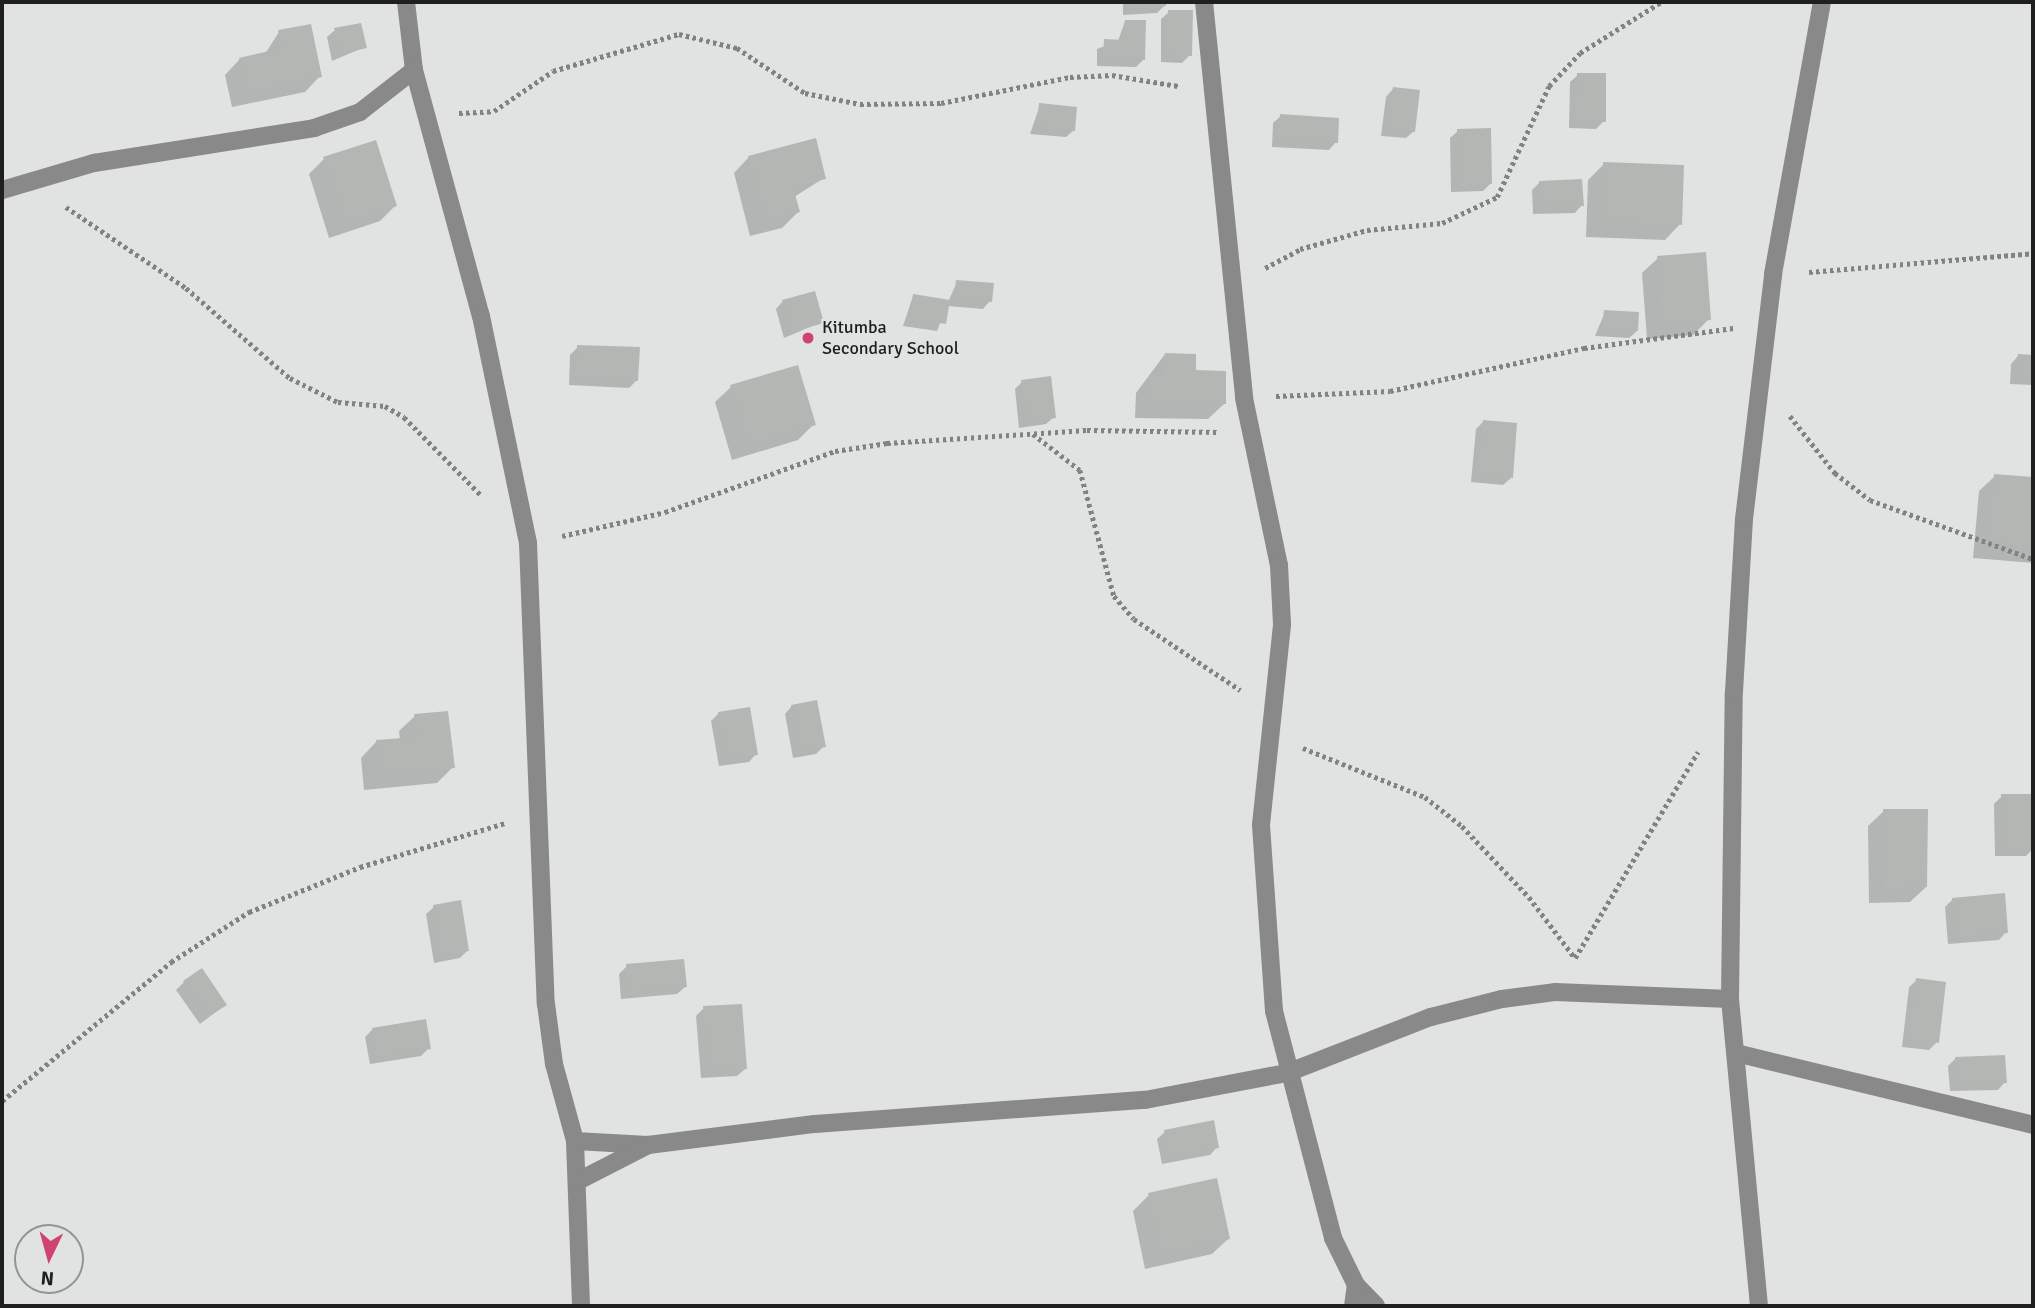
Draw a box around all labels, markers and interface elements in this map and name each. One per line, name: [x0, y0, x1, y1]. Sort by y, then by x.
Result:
place label: Kitumba Secondary School: [822, 317, 959, 360]
marker: Kitumba Secondary School: [800, 330, 816, 346]
north arrow: [14, 1224, 84, 1294]
text: N: [40, 1265, 55, 1290]

